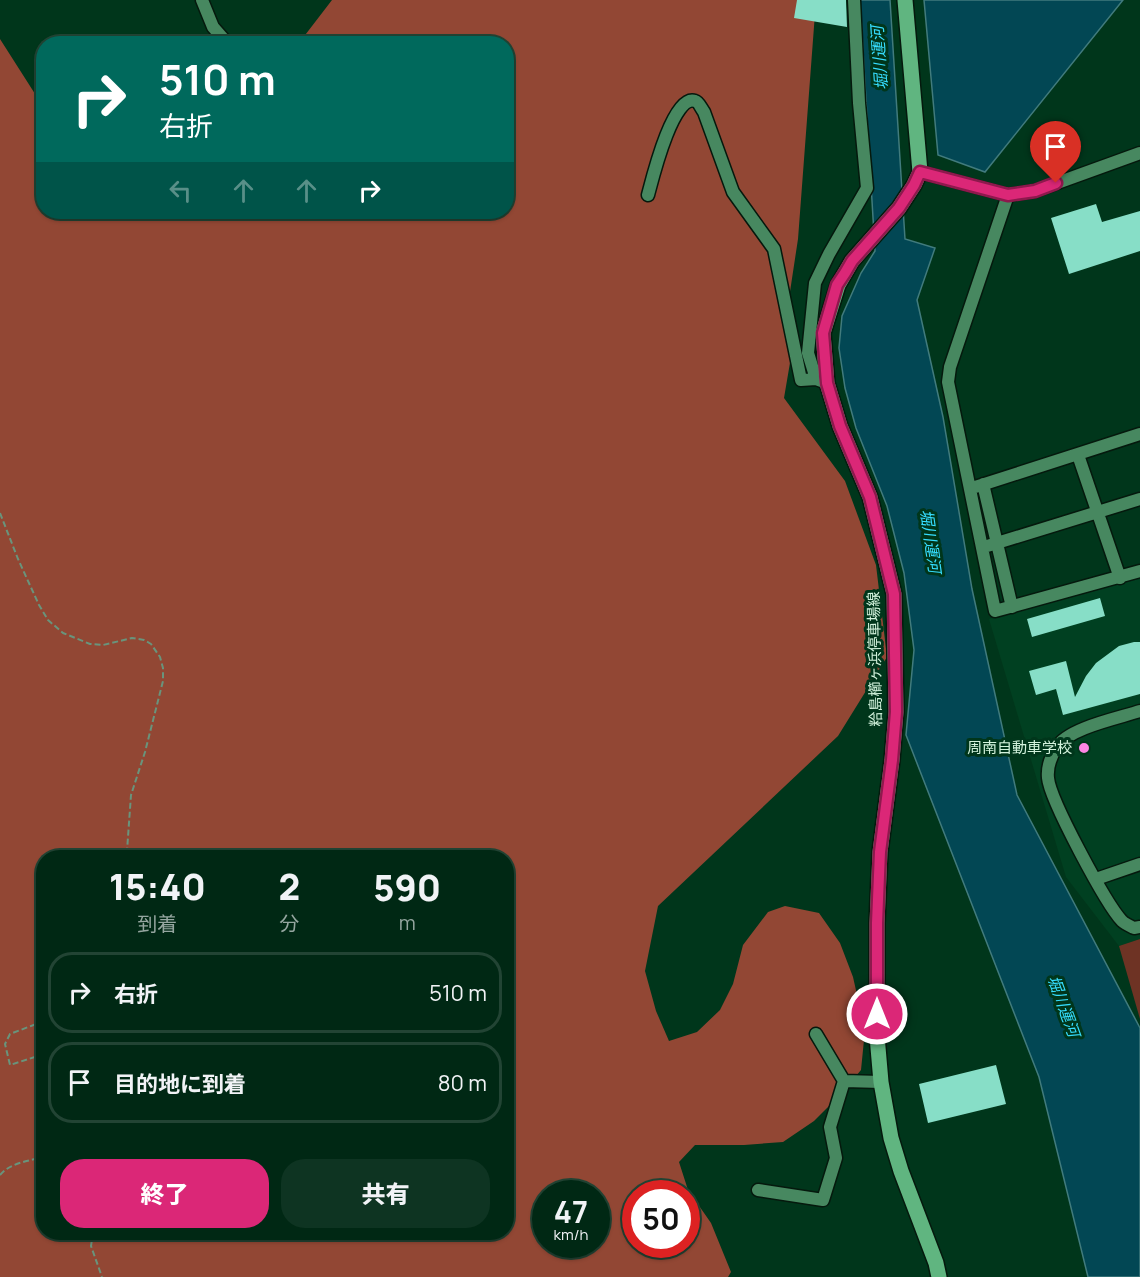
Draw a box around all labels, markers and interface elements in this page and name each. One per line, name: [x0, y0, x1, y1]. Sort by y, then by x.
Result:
water label: 堀川運河: [866, 22, 892, 91]
text: 510 m: [159, 50, 276, 108]
icon: right: [60, 60, 138, 138]
text: 右折: [159, 107, 213, 144]
pin: [1030, 121, 1081, 183]
icon: arrive: [1039, 130, 1072, 163]
icon: left: [164, 174, 197, 207]
icon: ahead: [227, 174, 260, 207]
icon: ahead: [290, 174, 323, 207]
icon: right: [353, 174, 386, 207]
water label: 堀川運河: [916, 508, 947, 577]
street label: 粭島櫛ヶ浜停車場線: [863, 591, 886, 727]
place label: 周南自動車学校: [967, 737, 1072, 758]
marker: 周南自動車学校: [1077, 741, 1091, 755]
text: 15:40: [109, 862, 206, 911]
text: 2: [279, 862, 300, 911]
text: 590: [373, 863, 441, 912]
text: m: [399, 909, 416, 936]
text: 到着: [137, 910, 177, 937]
text: 分: [279, 910, 299, 937]
water label: 堀川運河: [1043, 972, 1086, 1043]
icon: right: [63, 976, 96, 1009]
text: 510 m: [429, 978, 487, 1008]
text: 右折: [114, 979, 158, 1009]
position arrow: [845, 982, 909, 1046]
icon: arrive: [63, 1066, 96, 1099]
text: 80 m: [438, 1068, 487, 1098]
text: 目的地に到着: [114, 1069, 246, 1099]
button: 終了: [60, 1159, 269, 1228]
button: 共有: [281, 1159, 490, 1228]
speed limit sign: 50: [622, 1180, 700, 1258]
text: 47: [554, 1191, 588, 1232]
text: km/h: [554, 1224, 588, 1245]

